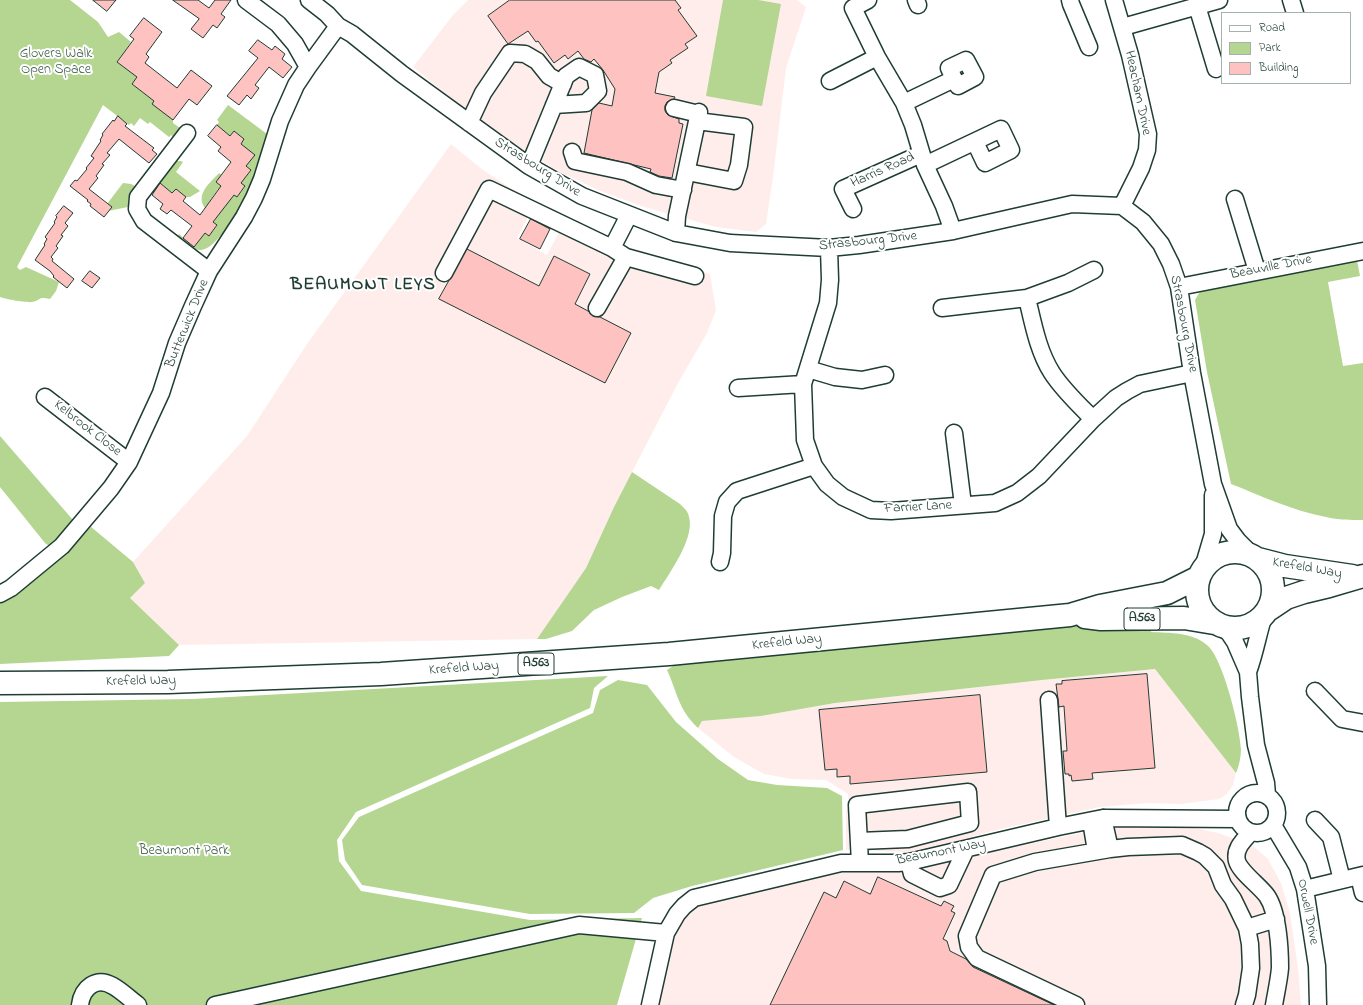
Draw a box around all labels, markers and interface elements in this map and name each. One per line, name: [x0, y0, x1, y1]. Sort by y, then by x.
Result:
legend: [1221, 12, 1351, 84]
text: Road: [1259, 19, 1285, 37]
text: Park: [1259, 39, 1281, 57]
park label: Glovers Walk Open Space: [20, 47, 92, 80]
street label: Heacham Drive: [1120, 49, 1154, 137]
text: Building: [1259, 59, 1298, 77]
street label: Strasbourg Drive: [491, 135, 583, 201]
street label: Harris Road: [849, 150, 917, 192]
street label: Strasbourg Drive: [818, 228, 918, 256]
street label: Beauville Drive: [1229, 252, 1313, 284]
street label: Strasbourg Drive: [1165, 274, 1201, 374]
district label: BEAUMONT LEYS: [290, 275, 436, 297]
street label: Butterwick Drive: [163, 277, 213, 371]
street label: Kelbrook Close: [50, 397, 124, 461]
street label: Farrier Lane: [884, 498, 952, 518]
street label: Krefeld Way: [1271, 555, 1343, 583]
road number: A563: [1124, 608, 1160, 630]
street label: Krefeld Way: [751, 631, 823, 655]
road number: A563: [518, 653, 554, 675]
street label: Krefeld Way: [428, 658, 500, 680]
street label: Krefeld Way: [106, 673, 176, 691]
street label: Beaumont Way: [895, 836, 987, 870]
park label: Beaumont Park: [139, 844, 229, 860]
street label: Orwell Drive: [1292, 878, 1322, 946]

